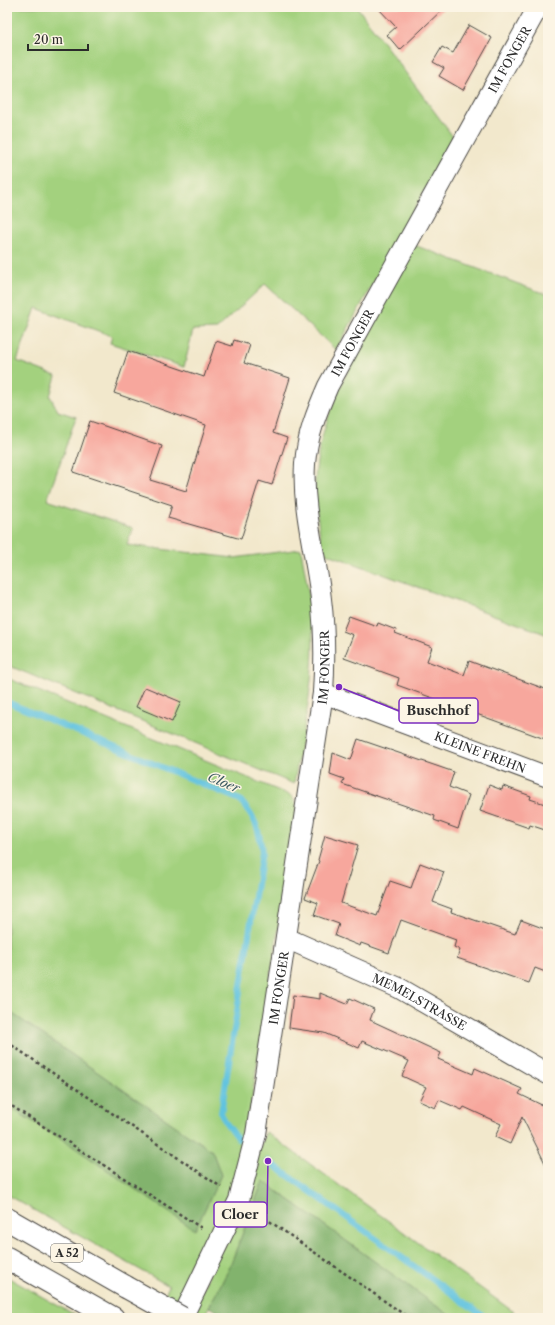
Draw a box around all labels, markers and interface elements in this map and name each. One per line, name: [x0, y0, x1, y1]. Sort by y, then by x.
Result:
street label: IM FONGER: [485, 22, 534, 95]
scale bar: [28, 26, 88, 52]
text: 20 m: [34, 32, 63, 47]
street label: IM FONGER: [328, 306, 377, 379]
street label: IM FONGER: [314, 629, 332, 705]
callout: Buschhof: [399, 698, 478, 723]
text: Buschhof: [407, 702, 472, 718]
street label: KLEINE FREHN: [433, 728, 528, 776]
water label: Cloer: [206, 768, 243, 796]
street label: IM FONGER: [265, 949, 291, 1026]
street label: MEMELSTRASSE: [370, 970, 469, 1033]
callout: Cloer: [214, 1202, 267, 1227]
text: Cloer: [221, 1206, 259, 1222]
road number: A 52: [51, 1244, 83, 1262]

